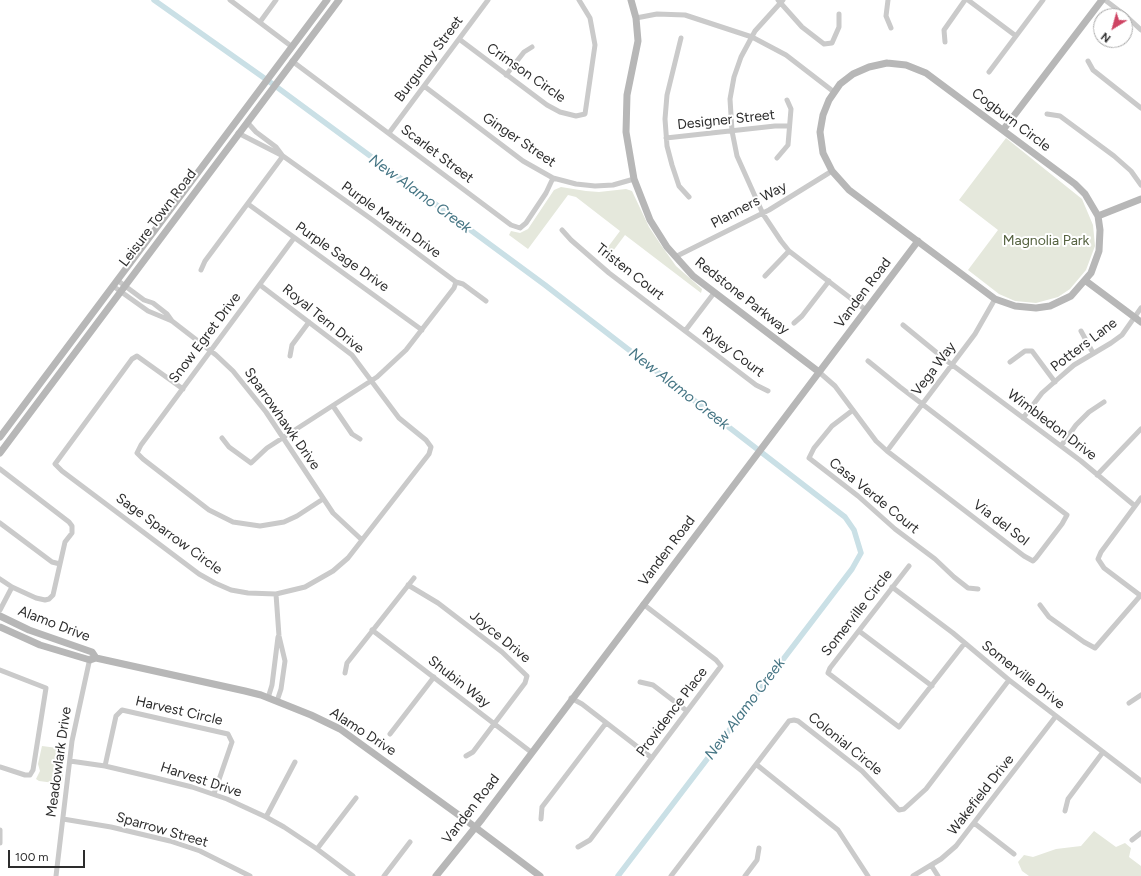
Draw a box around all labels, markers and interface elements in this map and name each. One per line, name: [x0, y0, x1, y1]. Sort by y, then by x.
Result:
north arrow: [1093, 8, 1133, 48]
street label: Burgundy Street: [391, 13, 467, 105]
text: N: [1099, 29, 1113, 45]
street label: Crimson Circle: [483, 40, 569, 106]
street label: Cogburn Circle: [968, 85, 1054, 155]
street label: Designer Street: [676, 107, 776, 133]
street label: Ginger Street: [479, 109, 559, 171]
street label: Scarlet Street: [397, 121, 477, 187]
water label: New Alamo Creek: [365, 151, 475, 237]
street label: Leisure Town Road: [116, 166, 200, 270]
street label: Purple Martin Drive: [338, 178, 444, 262]
street label: Planners Way: [708, 178, 790, 232]
street label: Purple Sage Drive: [292, 218, 392, 296]
park label: Magnolia Park: [1003, 233, 1089, 249]
street label: Tristen Court: [593, 240, 667, 304]
street label: Redstone Parkway: [691, 254, 793, 338]
street label: Vanden Road: [831, 255, 895, 331]
street label: Royal Tern Drive: [279, 281, 367, 357]
street label: Snow Egret Drive: [166, 290, 244, 386]
street label: Potters Lane: [1047, 315, 1121, 375]
street label: Ryley Court: [699, 323, 767, 381]
street label: Vega Way: [908, 339, 960, 399]
water label: New Alamo Creek: [625, 344, 733, 434]
street label: Sparrowhawk Drive: [240, 365, 324, 473]
street label: Wimbledon Drive: [1004, 386, 1100, 464]
street label: Casa Verde Court: [825, 454, 923, 538]
street label: Sage Sparrow Circle: [113, 490, 225, 578]
street label: Via del Sol: [970, 497, 1032, 549]
street label: Vanden Road: [635, 513, 699, 589]
street label: Somerville Circle: [818, 566, 896, 660]
street label: Alamo Drive: [16, 603, 92, 645]
street label: Joyce Drive: [466, 607, 534, 667]
street label: Somerville Drive: [978, 637, 1068, 713]
street label: Shubin Way: [425, 653, 493, 711]
water label: New Alamo Creek: [701, 655, 789, 763]
street label: Providence Place: [633, 664, 711, 760]
street label: Harvest Circle: [134, 693, 224, 729]
street label: Alamo Drive: [327, 704, 399, 760]
street label: Meadowlark Drive: [43, 706, 75, 818]
street label: Colonial Circle: [805, 709, 885, 779]
street label: Wakefield Drive: [944, 751, 1018, 839]
street label: Harvest Drive: [158, 759, 244, 801]
street label: Vanden Road: [439, 771, 503, 847]
street label: Sparrow Street: [114, 809, 210, 851]
scale bar: [10, 842, 87, 868]
text: 100 m: [15, 850, 49, 864]

